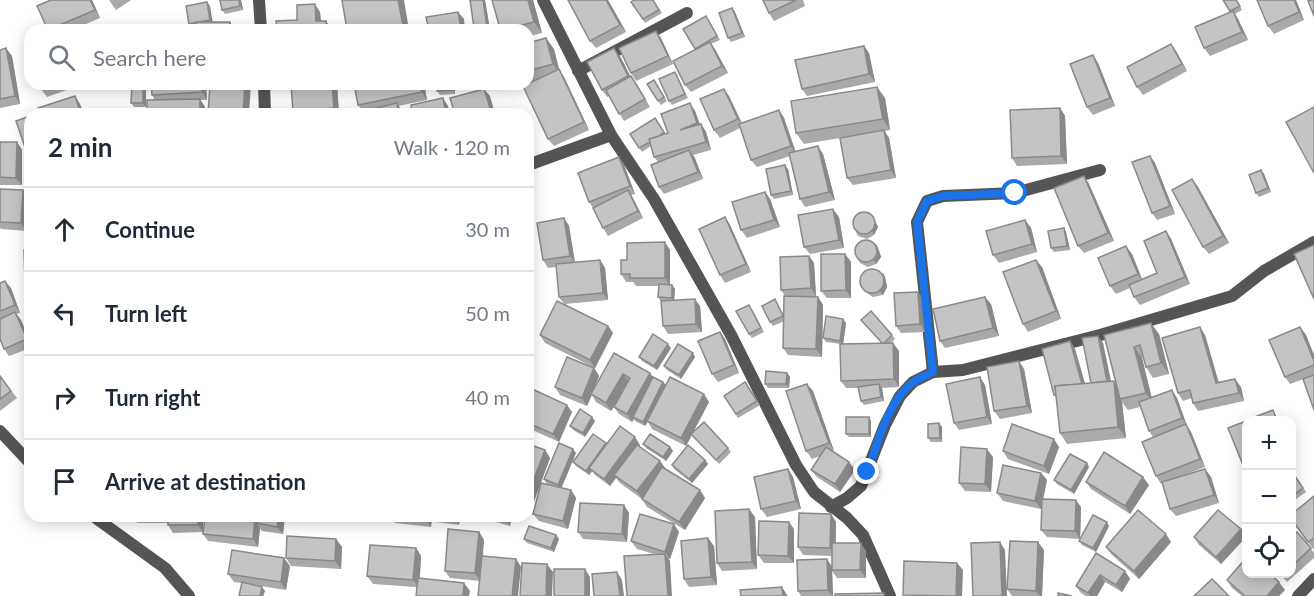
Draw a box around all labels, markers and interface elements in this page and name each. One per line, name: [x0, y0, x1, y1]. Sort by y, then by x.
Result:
search box: [24, 24, 534, 90]
icon: search: [45, 41, 78, 74]
text: Search here: [93, 44, 206, 71]
text: 2 min: [48, 131, 112, 163]
text: Walk · 120 m: [394, 135, 510, 159]
route start: [1001, 179, 1027, 205]
icon: ahead: [48, 213, 81, 246]
text: Continue: [105, 216, 195, 243]
text: 30 m: [465, 217, 510, 241]
icon: left: [48, 297, 81, 330]
text: Turn left: [105, 300, 187, 327]
text: 50 m: [465, 301, 510, 325]
icon: right: [48, 381, 81, 414]
text: Turn right: [105, 384, 200, 411]
text: 40 m: [465, 385, 510, 409]
map controls: [1242, 416, 1296, 578]
button: +: [1242, 416, 1296, 470]
route end: [853, 458, 879, 484]
icon: arrive: [48, 465, 81, 498]
text: Arrive at destination: [105, 468, 306, 495]
button: −: [1242, 470, 1296, 524]
button: locate: [1242, 524, 1296, 578]

